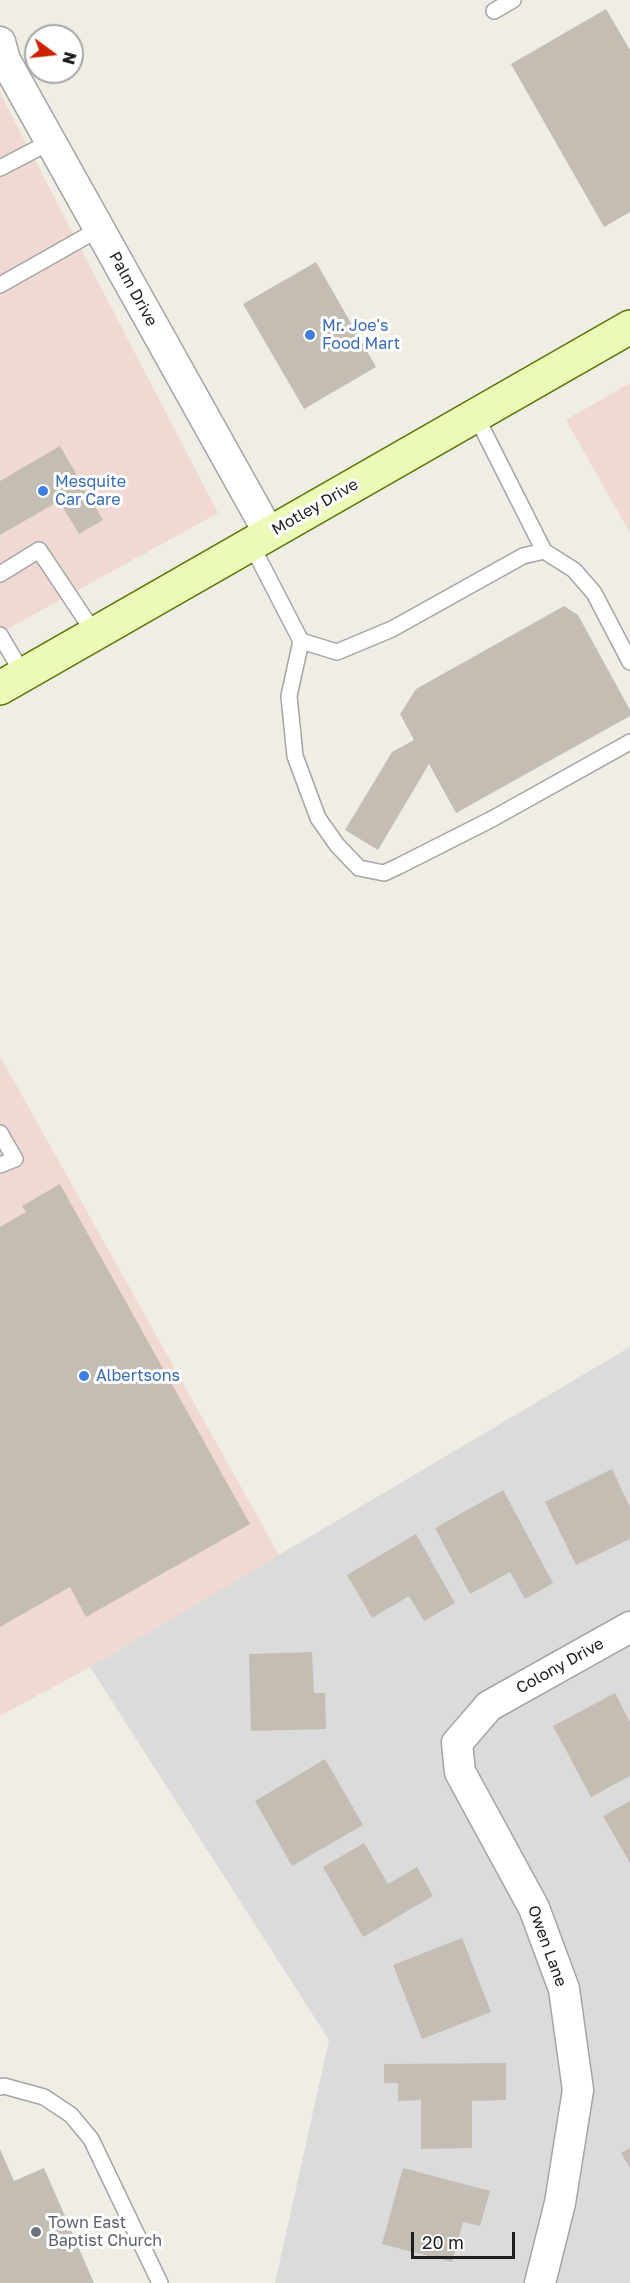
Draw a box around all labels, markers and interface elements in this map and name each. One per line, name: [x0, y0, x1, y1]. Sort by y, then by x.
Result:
north arrow: [24, 24, 84, 84]
text: N: [58, 50, 81, 67]
street label: Palm Drive: [105, 248, 161, 330]
place label: Mr. Joe's Food Mart: [322, 316, 400, 354]
marker: Mr. Joe's Food Mart: [303, 328, 317, 342]
place label: Mesquite Car Care: [55, 472, 126, 510]
street label: Motley Drive: [269, 475, 361, 539]
marker: Mesquite Car Care: [36, 484, 50, 498]
place label: Albertsons: [96, 1366, 180, 1386]
marker: Albertsons: [77, 1369, 91, 1383]
street label: Colony Drive: [513, 1634, 607, 1698]
street label: Owen Lane: [523, 1903, 571, 1989]
place label: Town East Baptist Church: [48, 2213, 162, 2251]
scale bar: [414, 2220, 518, 2258]
marker: Town East Baptist Church: [29, 2225, 43, 2239]
text: 20 m: [422, 2231, 464, 2253]

